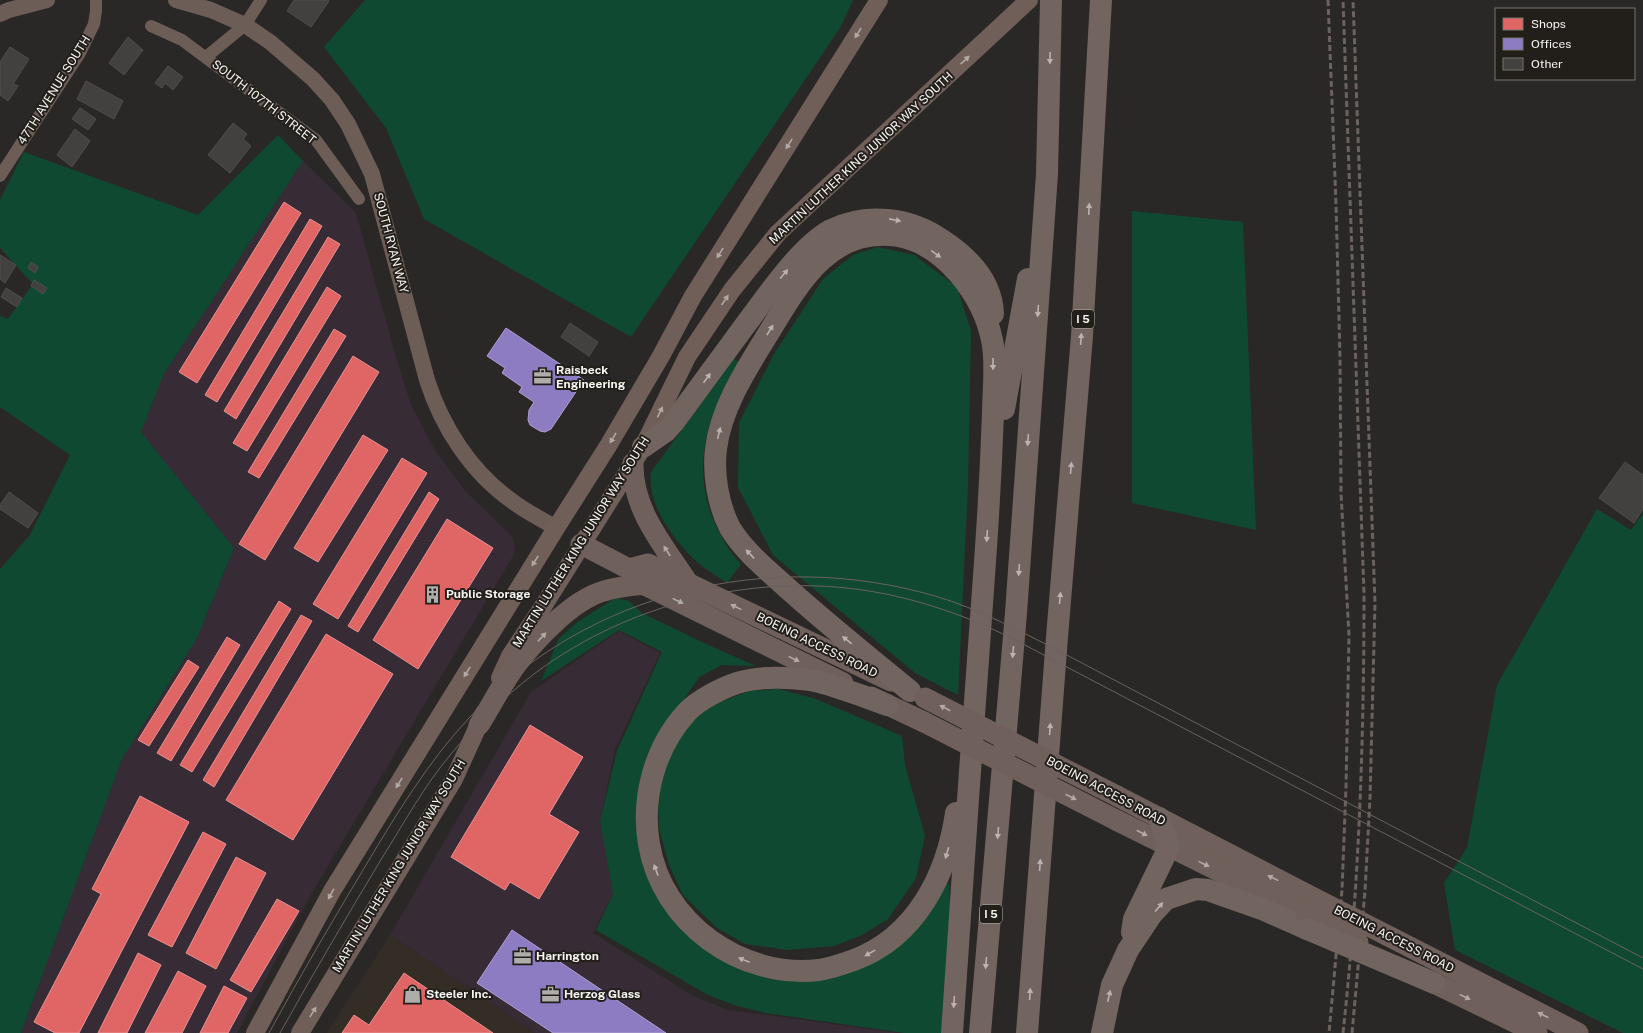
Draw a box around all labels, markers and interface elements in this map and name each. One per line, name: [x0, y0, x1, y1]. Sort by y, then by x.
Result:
legend: [1495, 8, 1635, 80]
text: Shops: [1531, 17, 1566, 31]
one-way arrow: [855, 27, 862, 39]
street label: 47TH AVENUE SOUTH: [15, 33, 93, 147]
text: Offices: [1531, 37, 1571, 51]
one-way arrow: [1047, 52, 1053, 65]
one-way arrow: [960, 56, 969, 65]
street label: SOUTH 107TH STREET: [209, 57, 319, 147]
text: Other: [1531, 57, 1563, 71]
street label: MARTIN LUTHER KING JUNIOR WAY SOUTH: [766, 69, 956, 247]
one-way arrow: [786, 138, 793, 149]
street label: SOUTH RYAN WAY: [371, 191, 411, 296]
one-way arrow: [1086, 202, 1092, 215]
one-way arrow: [889, 218, 901, 224]
one-way arrow: [716, 248, 724, 259]
one-way arrow: [931, 250, 942, 258]
one-way arrow: [780, 268, 789, 279]
one-way arrow: [721, 295, 729, 305]
one-way arrow: [1034, 305, 1041, 317]
road number: I 5: [1072, 310, 1094, 328]
one-way arrow: [767, 324, 774, 336]
one-way arrow: [1078, 333, 1085, 345]
one-way arrow: [990, 358, 996, 371]
place label: Raisbeck Engineering: [556, 363, 626, 391]
office icon: Raisbeck Engineering: [533, 367, 553, 387]
one-way arrow: [702, 373, 710, 383]
one-way arrow: [657, 407, 663, 418]
one-way arrow: [716, 427, 722, 439]
one-way arrow: [609, 433, 617, 443]
street label: MARTIN LUTHER KING JUNIOR WAY SOUTH: [510, 434, 652, 650]
one-way arrow: [1025, 434, 1032, 446]
one-way arrow: [1067, 462, 1074, 474]
one-way arrow: [984, 530, 991, 542]
one-way arrow: [663, 546, 671, 556]
one-way arrow: [745, 549, 755, 559]
one-way arrow: [532, 556, 539, 567]
one-way arrow: [1016, 564, 1023, 576]
building icon: Public Storage: [423, 584, 443, 604]
place label: Public Storage: [446, 587, 530, 601]
one-way arrow: [1056, 592, 1063, 604]
one-way arrow: [672, 598, 684, 604]
one-way arrow: [731, 604, 742, 610]
street label: BOEING ACCESS ROAD: [754, 610, 880, 680]
one-way arrow: [537, 632, 546, 642]
one-way arrow: [842, 636, 853, 644]
one-way arrow: [1009, 646, 1016, 658]
one-way arrow: [789, 656, 800, 662]
one-way arrow: [463, 667, 471, 677]
one-way arrow: [940, 705, 951, 711]
one-way arrow: [1046, 723, 1053, 735]
street label: BOEING ACCESS ROAD: [1044, 754, 1168, 828]
street label: MARTIN LUTHER KING JUNIOR WAY SOUTH: [330, 757, 468, 975]
one-way arrow: [395, 778, 403, 788]
one-way arrow: [1065, 794, 1077, 800]
one-way arrow: [995, 827, 1001, 839]
one-way arrow: [1137, 830, 1148, 836]
one-way arrow: [944, 847, 950, 859]
one-way arrow: [1036, 858, 1043, 871]
one-way arrow: [1198, 860, 1209, 867]
one-way arrow: [653, 863, 659, 875]
one-way arrow: [1268, 875, 1279, 881]
one-way arrow: [327, 888, 334, 900]
one-way arrow: [1154, 902, 1163, 912]
street label: BOEING ACCESS ROAD: [1332, 903, 1456, 975]
road number: I 5: [980, 905, 1002, 923]
office icon: Harrington: [513, 946, 533, 966]
place label: Harrington: [536, 949, 599, 963]
one-way arrow: [864, 950, 876, 956]
one-way arrow: [739, 957, 750, 963]
one-way arrow: [983, 957, 990, 969]
shop icon: Steeler Inc.: [403, 984, 423, 1004]
office icon: Herzog Glass: [541, 984, 561, 1004]
place label: Steeler Inc.: [426, 987, 492, 1001]
place label: Herzog Glass: [564, 987, 640, 1001]
one-way arrow: [1026, 988, 1033, 1000]
one-way arrow: [1107, 990, 1113, 1002]
one-way arrow: [1459, 994, 1470, 1001]
one-way arrow: [951, 996, 958, 1008]
one-way arrow: [309, 1006, 316, 1018]
one-way arrow: [1538, 1012, 1549, 1019]

